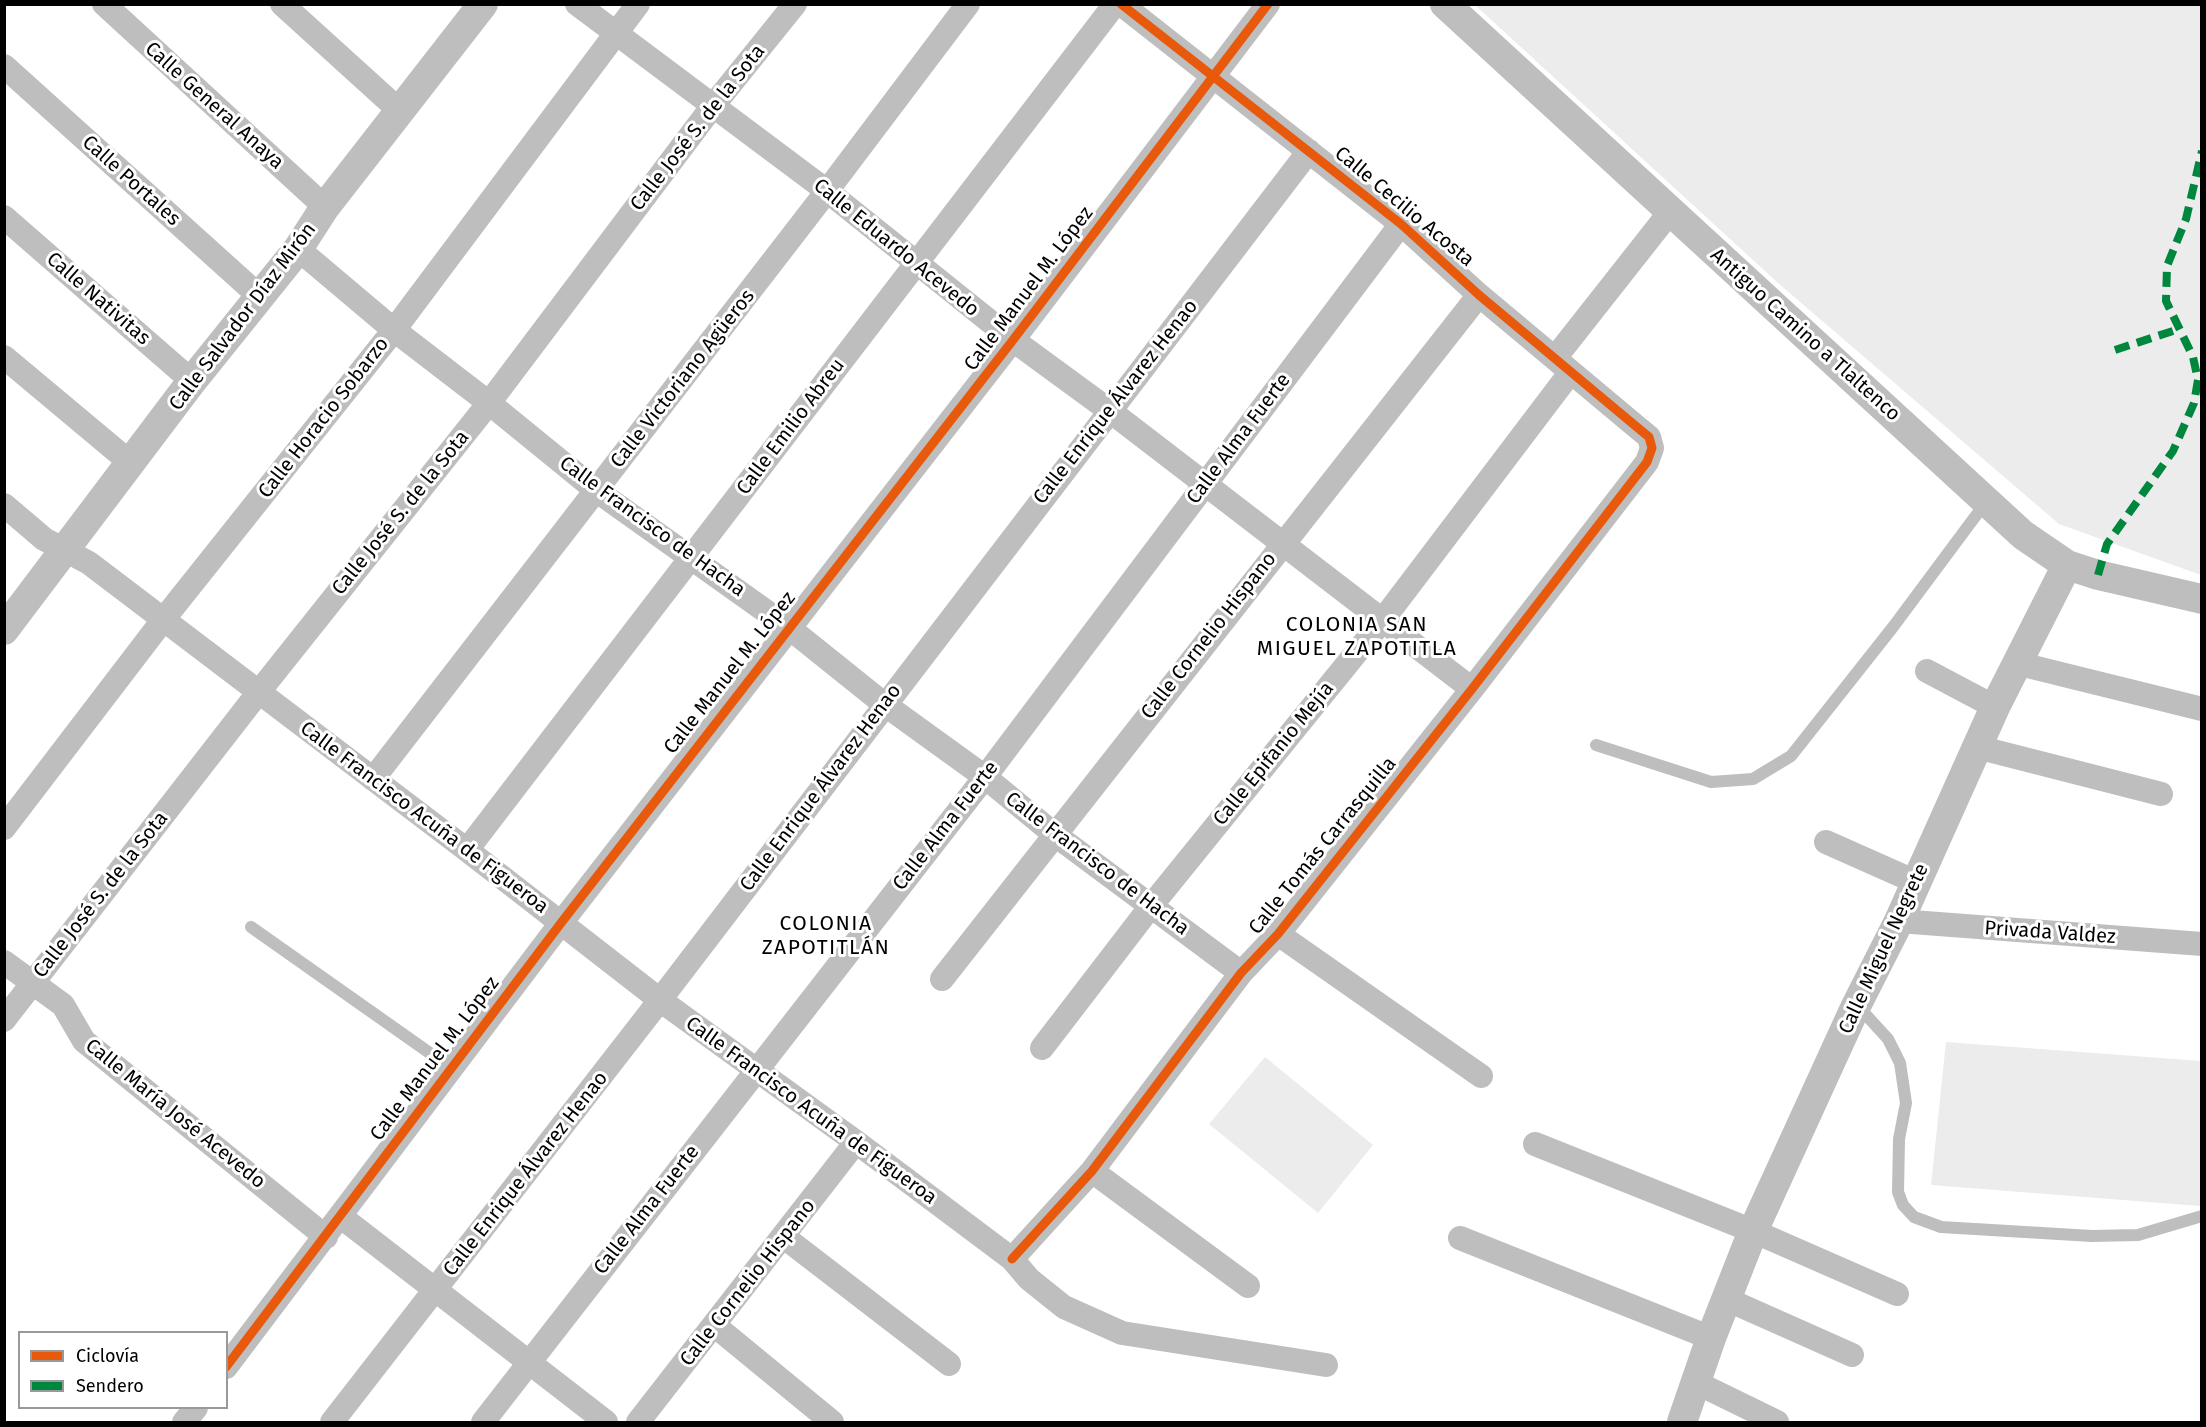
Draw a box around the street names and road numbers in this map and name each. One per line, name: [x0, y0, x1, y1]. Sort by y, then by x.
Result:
street label: Calle General Anaya: [140, 37, 288, 175]
street label: Calle José S. de la Sota: [626, 40, 770, 216]
street label: Calle Portales: [77, 131, 185, 231]
street label: Calle Cecilio Acosta: [1329, 142, 1479, 272]
street label: Calle Eduardo Acevedo: [808, 174, 984, 322]
street label: Calle Manuel M. López: [959, 202, 1099, 376]
street label: Calle Salvador Díaz Mirón: [165, 218, 321, 416]
street label: Antiguo Camino a Tlaltenco: [1705, 243, 1905, 427]
street label: Calle Nativitas: [41, 247, 155, 351]
street label: Calle Victoriano Agüeros: [606, 285, 760, 473]
street label: Calle Enrique Álvarez Henao: [1029, 295, 1203, 509]
street label: Calle Horacio Sobarzo: [254, 333, 394, 503]
street label: Calle Emilio Abreu: [732, 354, 850, 500]
street label: Calle Alma Fuerte: [1182, 369, 1296, 509]
street label: Calle José S. de la Sota: [327, 426, 475, 600]
street label: Calle Francisco de Hacha: [554, 452, 750, 602]
street label: Calle Cornelio Hispano: [1136, 548, 1282, 724]
street label: Calle Manuel M. López: [659, 587, 801, 759]
street label: Calle Epifanio Mejía: [1209, 677, 1339, 831]
street label: Calle Enrique Álvarez Henao: [735, 680, 907, 896]
street label: Calle Francisco Acuña de Figueroa: [295, 717, 553, 919]
street label: Calle Tomás Carrasquilla: [1244, 752, 1402, 940]
street label: Calle Alma Fuerte: [888, 757, 1004, 895]
street label: Calle Francisco de Hacha: [1000, 787, 1194, 941]
street label: Calle José S. de la Sota: [29, 807, 173, 983]
street label: Calle Miguel Negrete: [1834, 860, 1934, 1038]
street label: Privada Valdez: [1984, 916, 2116, 950]
street label: Calle Manuel M. López: [365, 972, 505, 1146]
street label: Calle Francisco Acuña de Figueroa: [681, 1012, 941, 1210]
street label: Calle María José Acevedo: [80, 1034, 270, 1194]
street label: Calle Enrique Álvarez Henao: [439, 1067, 613, 1281]
street label: Calle Alma Fuerte: [589, 1141, 705, 1279]
street label: Calle Cornelio Hispano: [675, 1195, 821, 1371]

